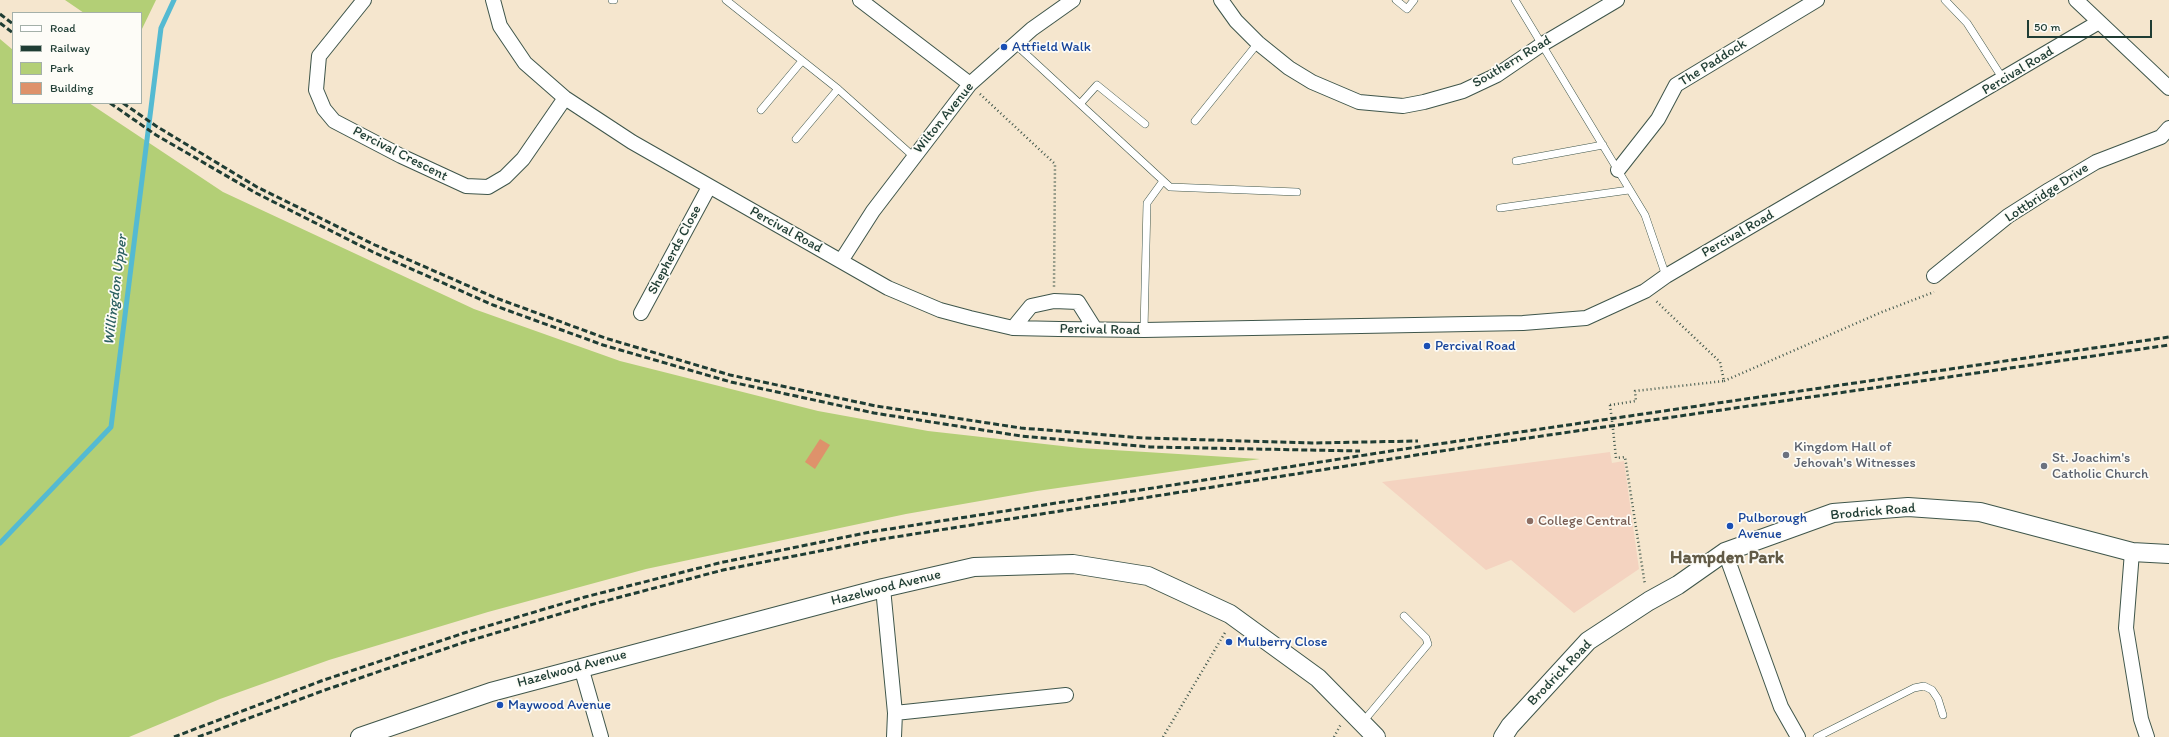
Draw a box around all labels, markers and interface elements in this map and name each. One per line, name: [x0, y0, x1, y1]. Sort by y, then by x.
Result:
legend: [12, 12, 142, 104]
scale bar: [2029, 12, 2154, 38]
text: 50 m: [2034, 20, 2060, 34]
text: Road: [50, 21, 76, 35]
street label: Southern Road: [1470, 32, 1554, 92]
street label: The Paddock: [1676, 36, 1750, 90]
place label: Attfield Walk: [1012, 39, 1091, 55]
text: Railway: [50, 41, 90, 55]
marker: Attfield Walk: [999, 42, 1009, 52]
street label: Percival Road: [1979, 43, 2057, 99]
text: Park: [50, 61, 74, 75]
street label: Wilton Avenue: [910, 79, 978, 157]
text: Building: [50, 81, 93, 95]
street label: Percival Crescent: [350, 123, 450, 185]
street label: Lottbridge Drive: [2002, 160, 2092, 226]
street label: Shepherds Close: [644, 203, 706, 297]
street label: Percival Road: [747, 203, 825, 257]
street label: Percival Road: [1699, 207, 1777, 261]
water label: Willingdon Upper: [100, 234, 132, 346]
street label: Percival Road: [1059, 321, 1141, 339]
place label: Percival Road: [1435, 338, 1516, 354]
marker: Percival Road: [1422, 341, 1432, 351]
place label: Kingdom Hall of Jehovah's Witnesses: [1794, 439, 1916, 472]
marker: Kingdom Hall of Jehovah's Witnesses: [1781, 450, 1791, 460]
place label: St. Joachim's Catholic Church: [2052, 450, 2149, 482]
marker: St. Joachim's Catholic Church: [2039, 461, 2049, 471]
street label: Brodrick Road: [1830, 500, 1916, 524]
place label: Pulborough Avenue: [1738, 510, 1807, 542]
place label: College Central: [1538, 513, 1631, 529]
marker: College Central: [1525, 516, 1535, 526]
marker: Pulborough Avenue: [1725, 521, 1735, 531]
district label: Hampden Park: [1670, 547, 1784, 569]
street label: Hazelwood Avenue: [829, 566, 943, 610]
place label: Mulberry Close: [1237, 634, 1327, 650]
street label: Brodrick Road: [1524, 636, 1596, 710]
marker: Mulberry Close: [1224, 637, 1234, 647]
street label: Hazelwood Avenue: [515, 646, 629, 692]
place label: Maywood Avenue: [508, 697, 611, 713]
marker: Maywood Avenue: [495, 700, 505, 710]

